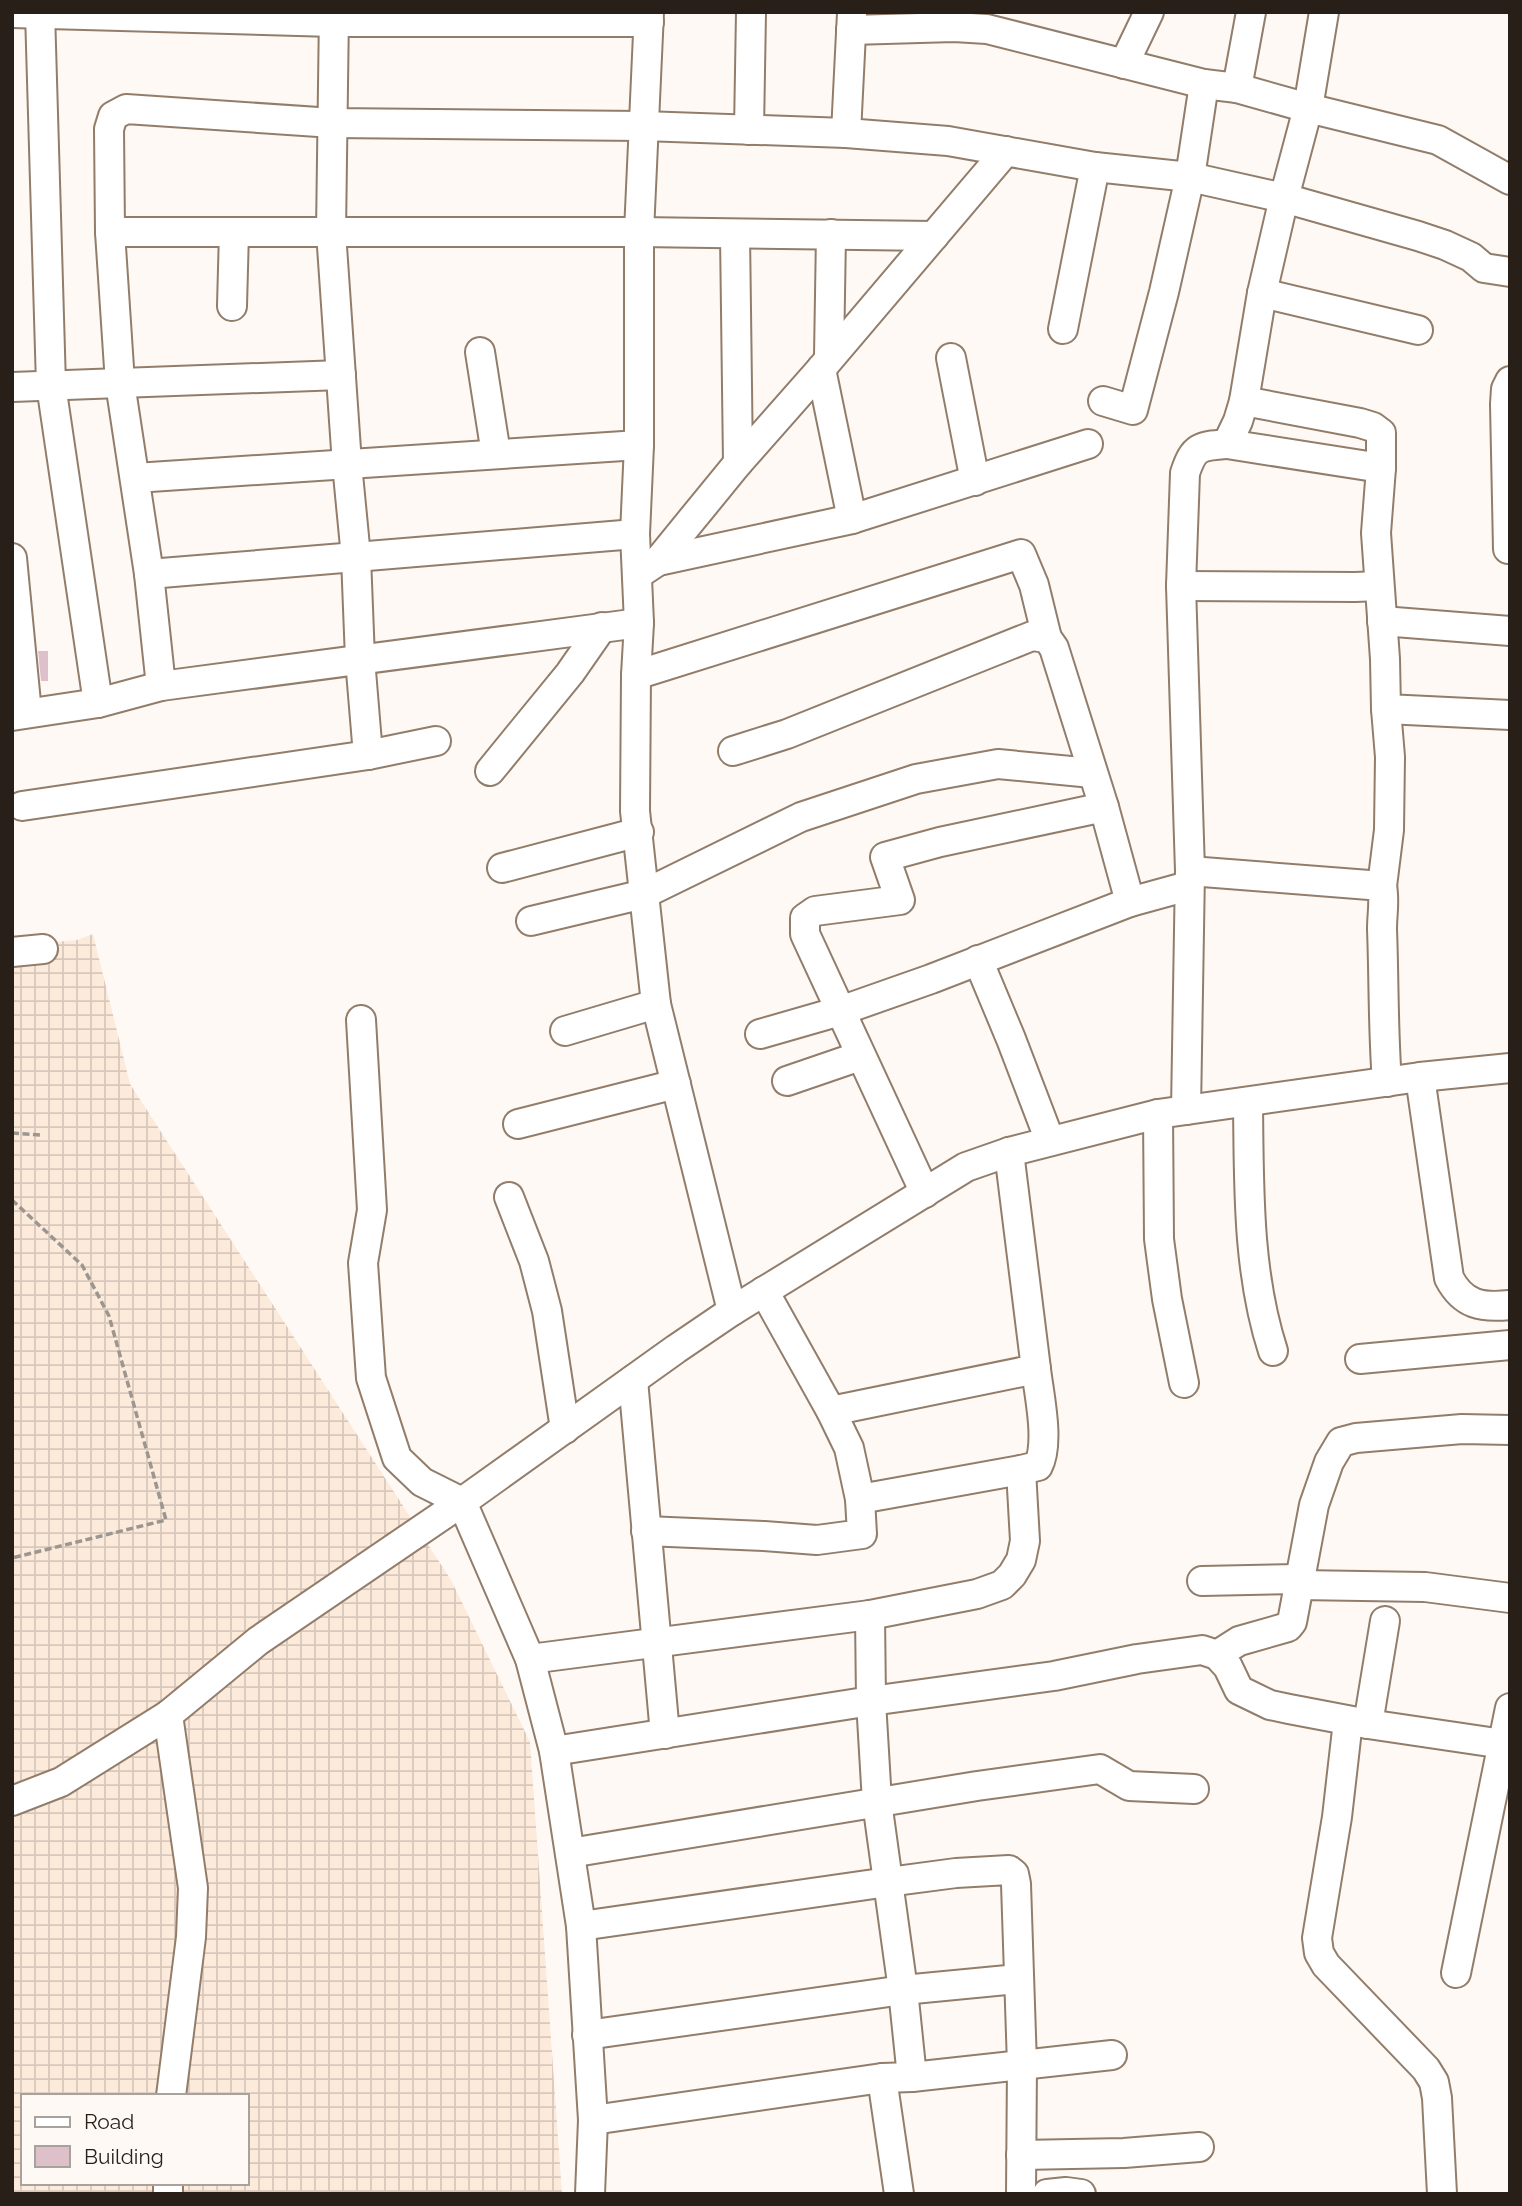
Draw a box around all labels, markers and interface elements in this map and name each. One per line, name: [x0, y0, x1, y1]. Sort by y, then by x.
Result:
legend: [21, 2094, 248, 2185]
text: Road: [84, 2109, 134, 2134]
text: Building: [84, 2144, 164, 2169]

